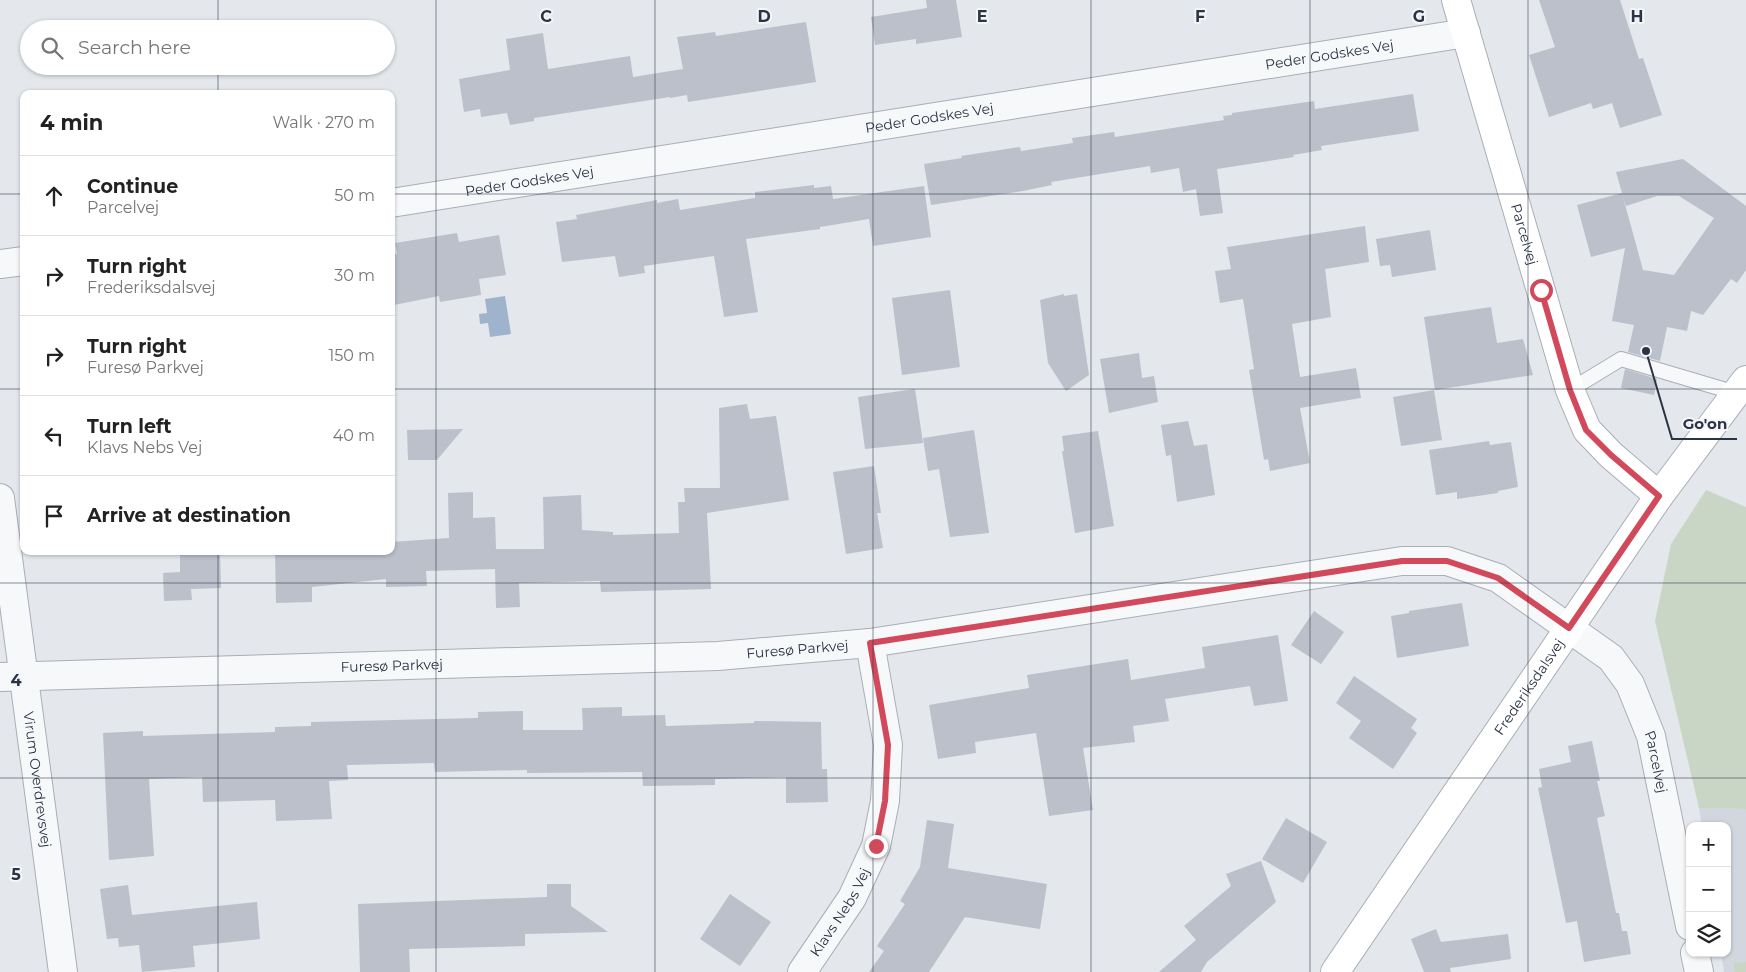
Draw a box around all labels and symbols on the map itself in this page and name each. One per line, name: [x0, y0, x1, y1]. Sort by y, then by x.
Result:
text: C: [540, 7, 552, 26]
text: D: [757, 7, 771, 26]
text: E: [977, 7, 987, 26]
text: F: [1195, 7, 1205, 26]
text: G: [1413, 7, 1425, 26]
text: H: [1631, 7, 1643, 26]
street label: Peder Godskes Vej: [1264, 36, 1395, 74]
street label: Peder Godskes Vej: [864, 99, 995, 137]
street label: Peder Godskes Vej: [464, 162, 595, 200]
street label: Parcelvej: [1507, 201, 1542, 267]
route start: [1530, 279, 1553, 302]
callout: Go'on: [1672, 409, 1737, 439]
text: Go'on: [1683, 414, 1727, 433]
street label: Frederiksdalsvej: [1490, 635, 1568, 738]
street label: Furesø Parkvej: [746, 636, 849, 663]
street label: Furesø Parkvej: [340, 655, 443, 676]
text: 4: [10, 671, 22, 690]
street label: Virum Overdrevsvej: [19, 710, 55, 849]
street label: Parcelvej: [1641, 728, 1671, 795]
route end: [865, 835, 888, 858]
text: 5: [11, 865, 21, 884]
street label: Klavs Nebs Vej: [806, 865, 874, 960]

